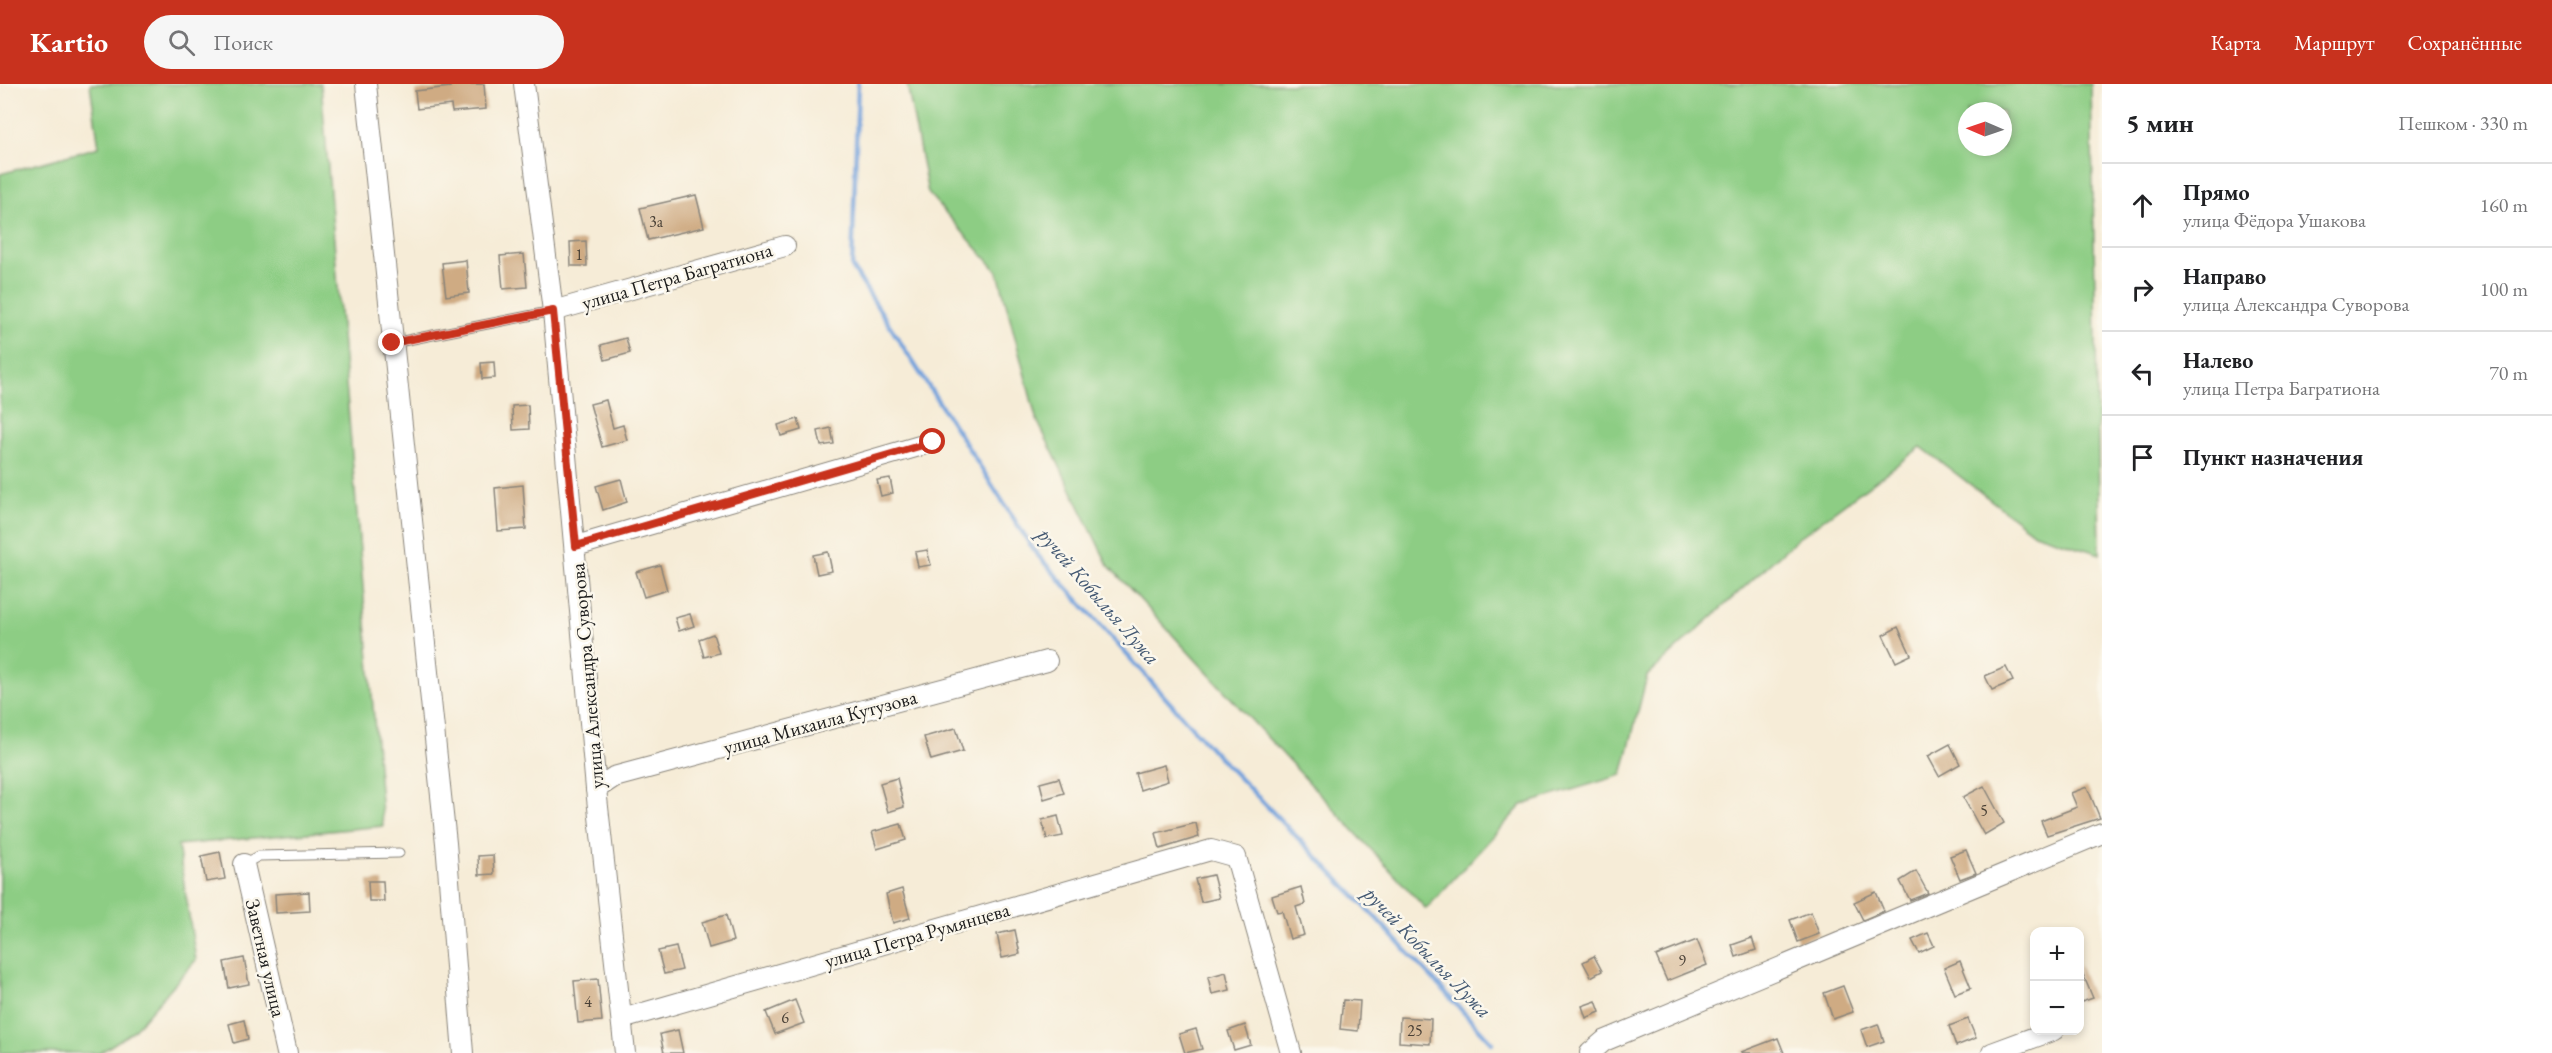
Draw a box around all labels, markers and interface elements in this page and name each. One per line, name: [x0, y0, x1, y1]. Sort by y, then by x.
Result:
search box: [144, 15, 564, 69]
text: Kartio: [30, 24, 108, 60]
icon: search: [165, 26, 198, 59]
text: Поиск: [213, 28, 273, 57]
text: Карта: [2211, 29, 2261, 56]
text: Маршрут: [2294, 29, 2375, 56]
text: Сохранённые: [2408, 29, 2522, 56]
north arrow: [1958, 102, 2012, 156]
text: 5 мин: [2126, 106, 2194, 140]
text: Пешком · 330 m: [2398, 110, 2528, 136]
text: Прямо: [2183, 178, 2250, 207]
icon: ahead: [2126, 189, 2159, 222]
text: 160 m: [2480, 192, 2528, 218]
text: улица Фёдора Ушакова: [2183, 207, 2366, 233]
house number: 3а: [649, 211, 664, 232]
street label: улица Петра Багратиона: [579, 236, 775, 316]
house number: 1: [575, 244, 583, 265]
text: Направо: [2183, 262, 2266, 291]
icon: right: [2126, 273, 2159, 306]
text: 100 m: [2480, 276, 2528, 302]
text: улица Александра Суворова: [2183, 291, 2410, 317]
route end: [378, 329, 404, 355]
text: Налево: [2183, 346, 2253, 375]
icon: left: [2126, 357, 2159, 390]
text: 70 m: [2489, 360, 2528, 386]
text: улица Петра Багратиона: [2183, 375, 2380, 401]
route start: [919, 428, 945, 454]
icon: arrive: [2126, 441, 2159, 474]
text: Пункт назначения: [2183, 443, 2363, 472]
water label: ручей Кобылья Лужа: [1030, 520, 1166, 670]
street label: улица Александра Суворова: [564, 562, 610, 790]
street label: улица Михаила Кутузова: [720, 684, 920, 760]
house number: 5: [1980, 800, 1988, 821]
water label: ручей Кобылья Лужа: [1356, 878, 1498, 1024]
street label: Заветная улица: [240, 896, 292, 1020]
street label: улица Петра Румянцева: [821, 896, 1013, 974]
map controls: [2030, 927, 2084, 1035]
button: +: [2030, 927, 2084, 981]
house number: 9: [1678, 950, 1686, 971]
button: −: [2030, 981, 2084, 1035]
house number: 4: [584, 991, 592, 1012]
house number: 6: [781, 1007, 789, 1028]
house number: 25: [1407, 1020, 1423, 1041]

